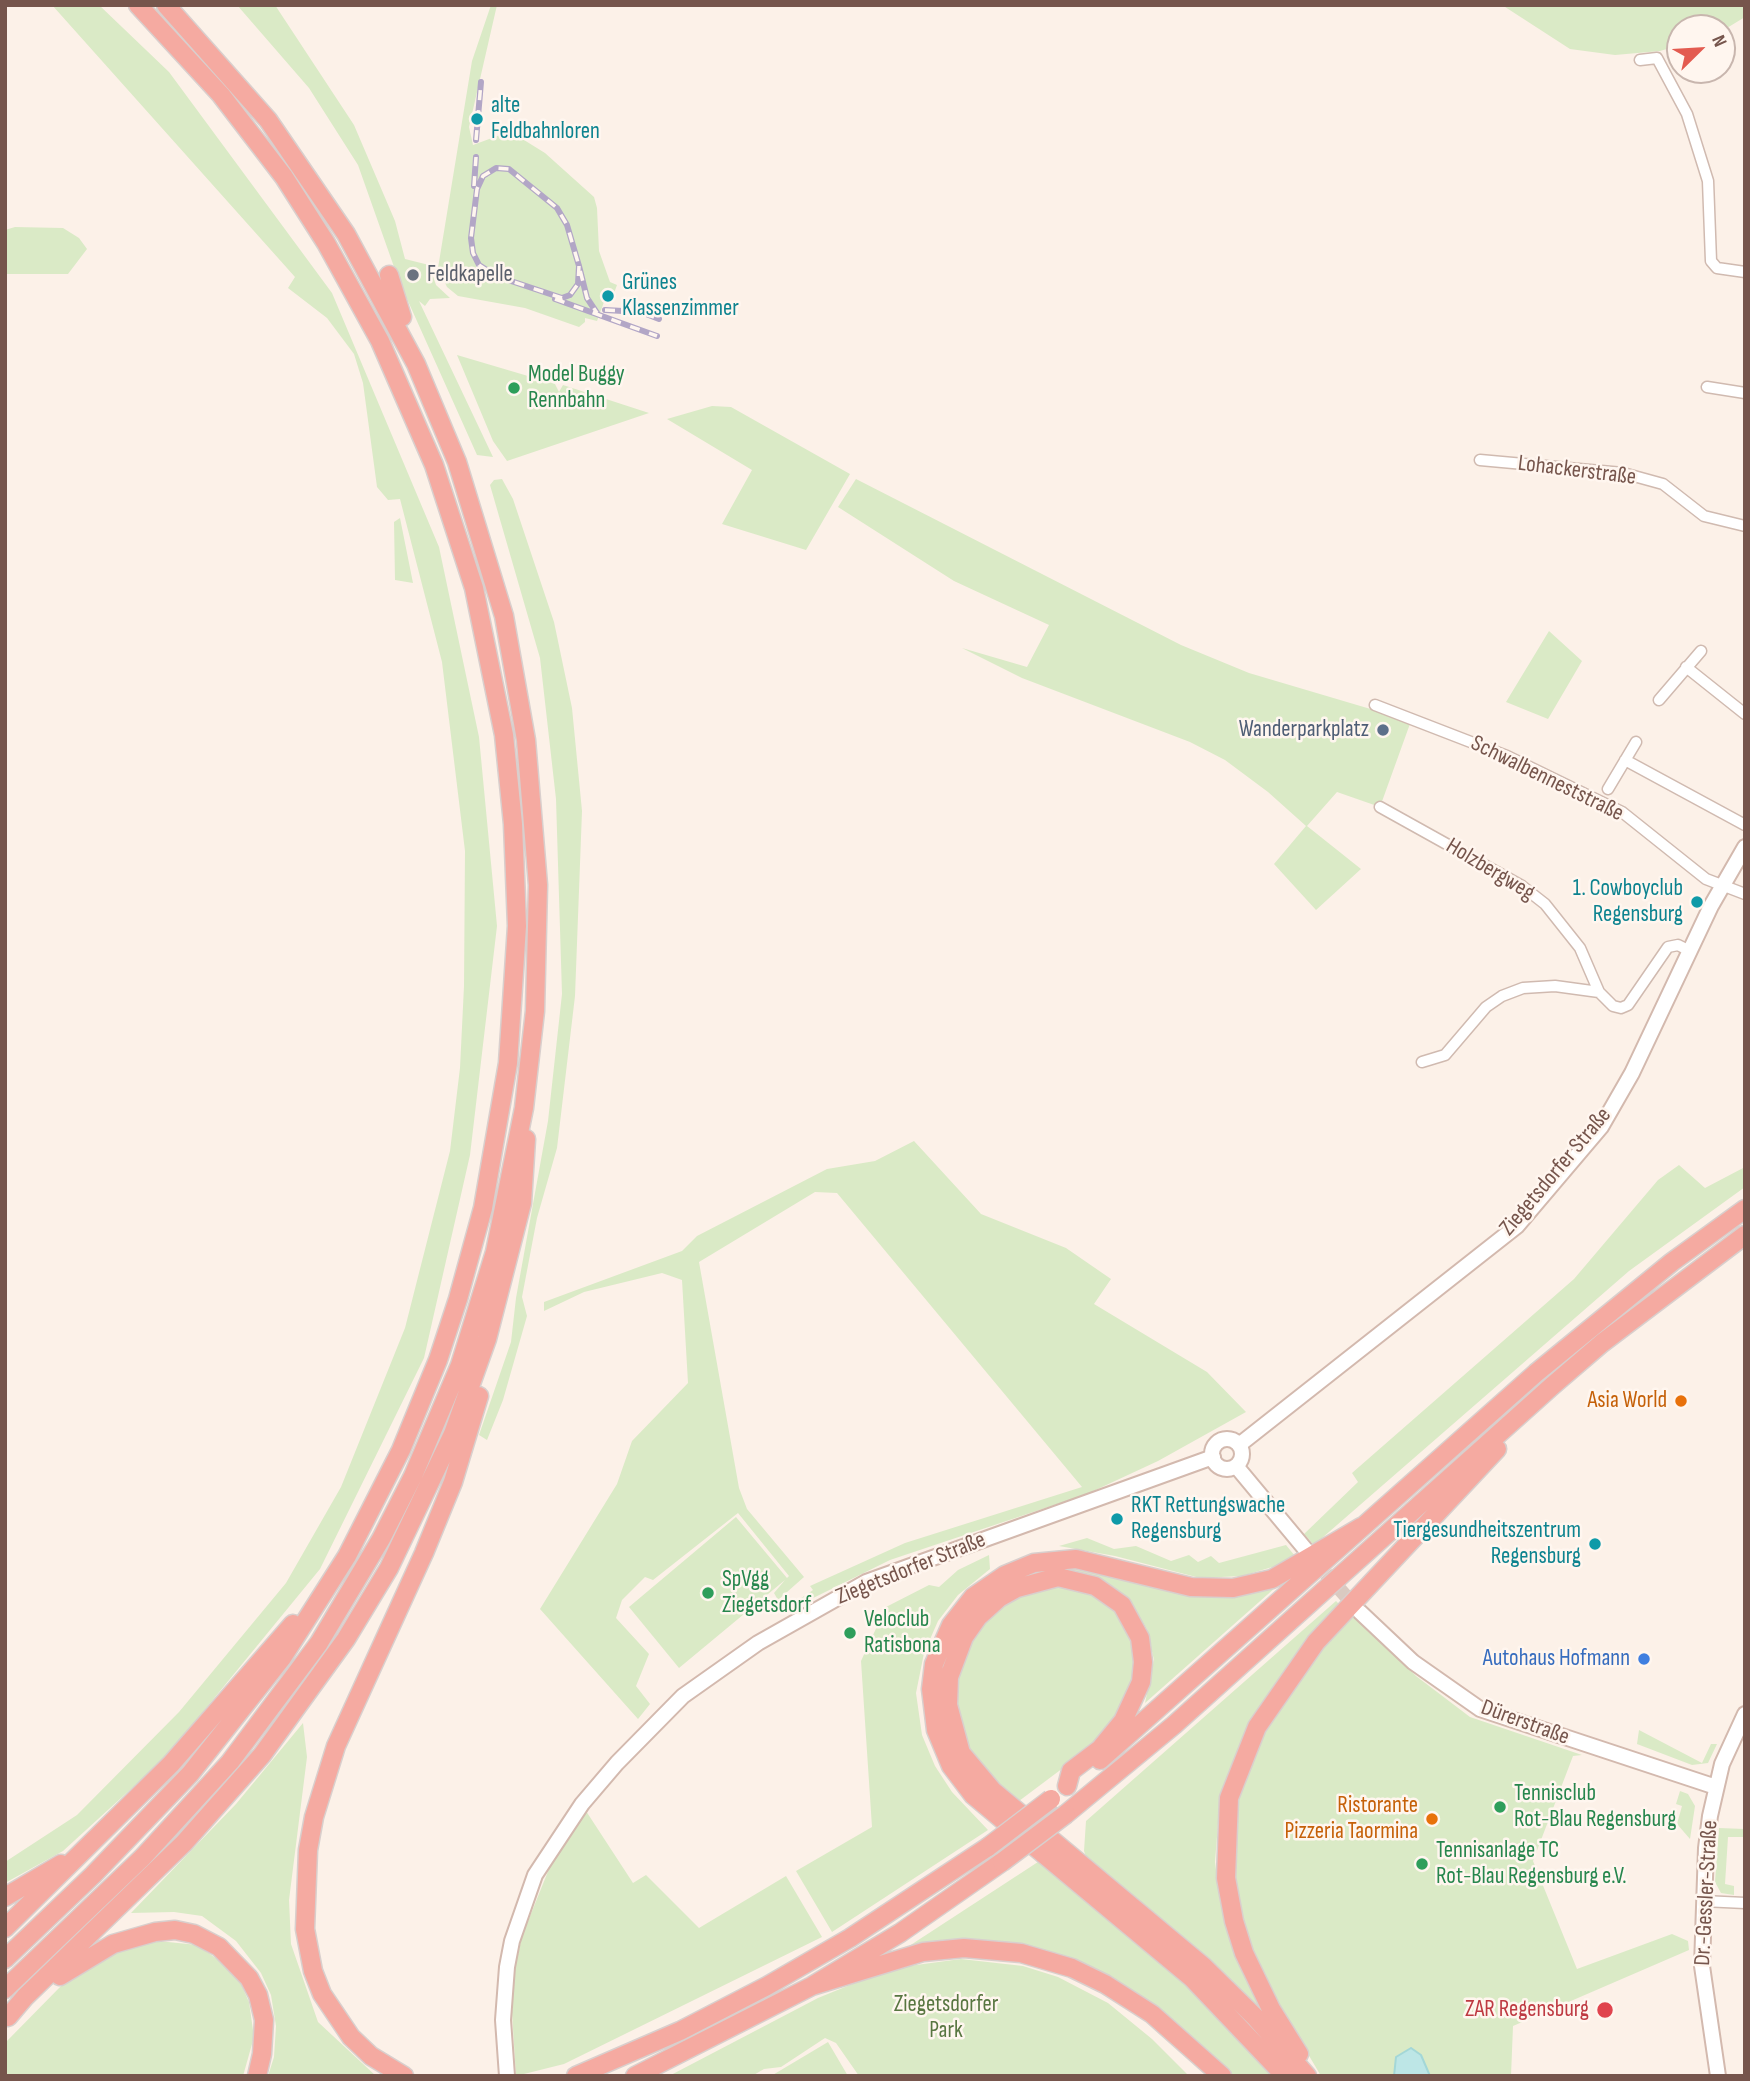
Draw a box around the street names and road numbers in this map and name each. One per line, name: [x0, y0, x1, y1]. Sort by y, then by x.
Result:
street label: Lohackerstraße: [1516, 450, 1638, 492]
street label: Schwalbenneststraße: [1466, 730, 1628, 828]
street label: Holzbergweg: [1441, 833, 1539, 907]
street label: Ziegetsdorfer Straße: [1494, 1102, 1618, 1242]
street label: Ziegetsdorfer Straße: [832, 1526, 990, 1612]
street label: Dürerstraße: [1477, 1694, 1573, 1752]
street label: Dr.-Gessler-Straße: [1689, 1820, 1725, 1966]

